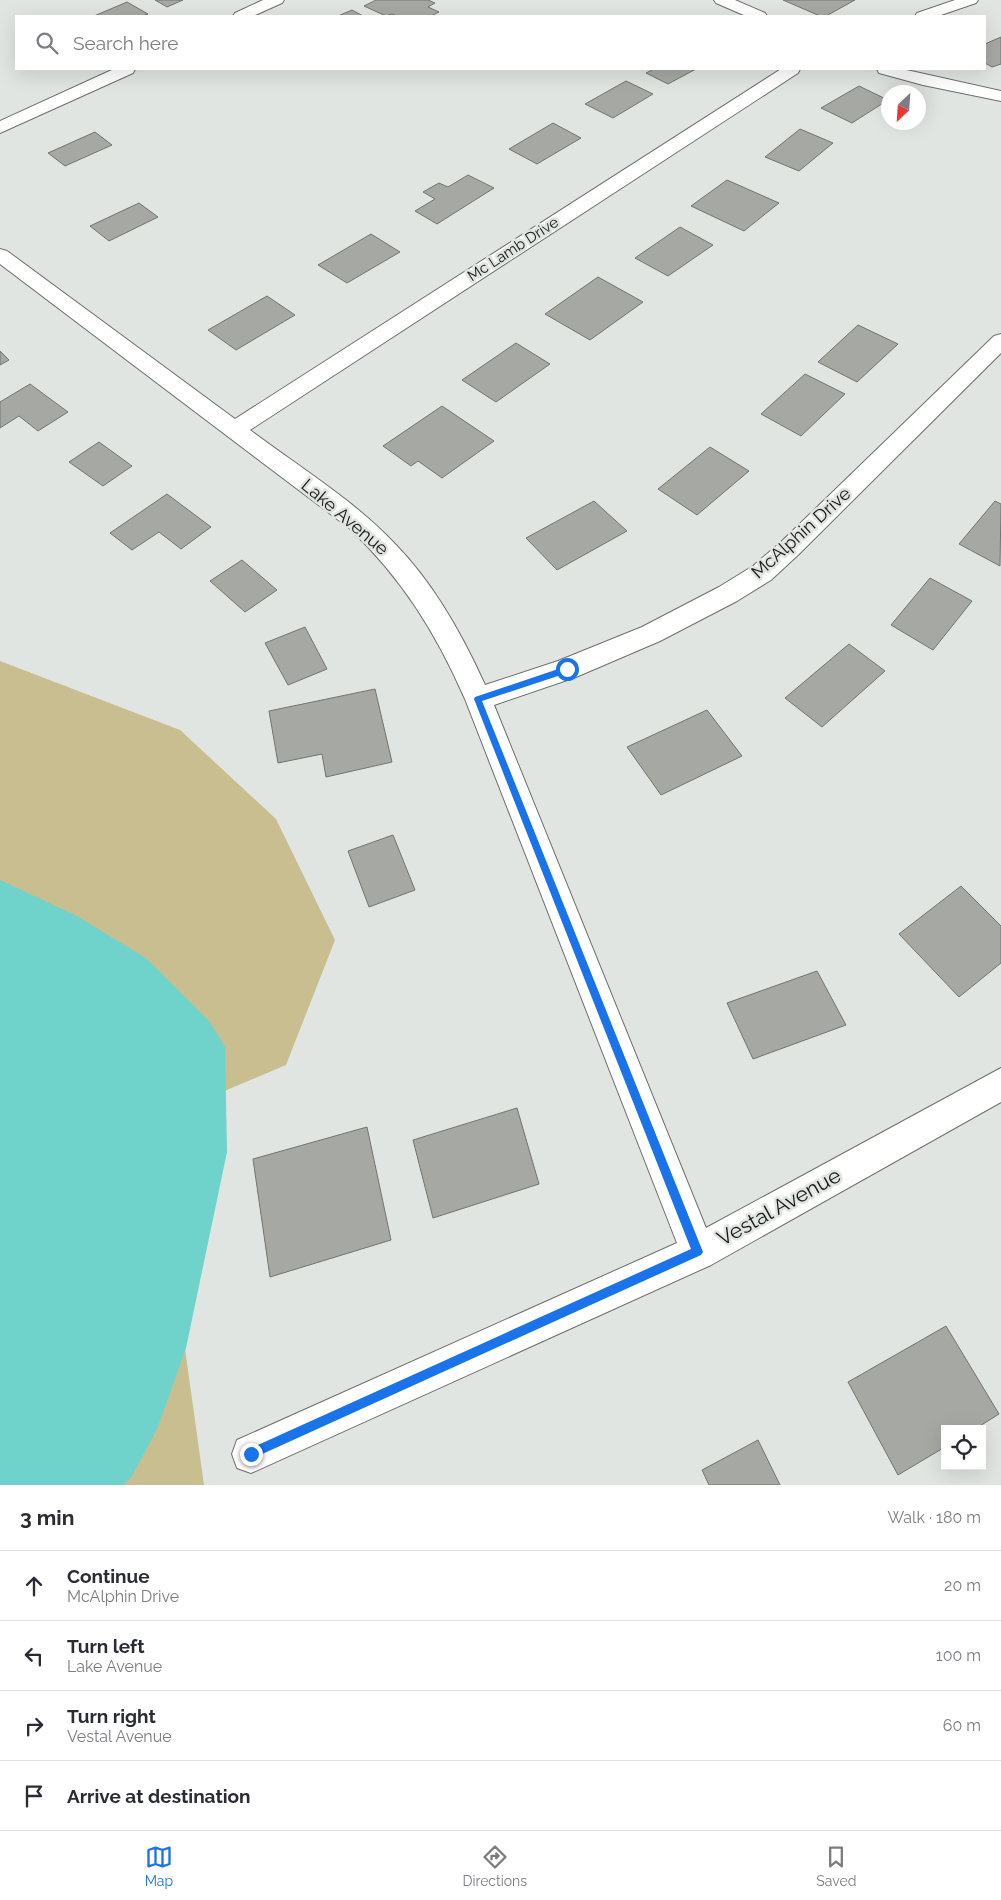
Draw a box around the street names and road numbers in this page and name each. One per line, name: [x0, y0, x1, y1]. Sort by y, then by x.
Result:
street label: Mc Lamb Drive: [464, 213, 562, 285]
street label: Lake Avenue: [298, 474, 393, 559]
street label: McAlphin Drive: [747, 482, 855, 583]
street label: Vestal Avenue: [713, 1162, 845, 1251]

